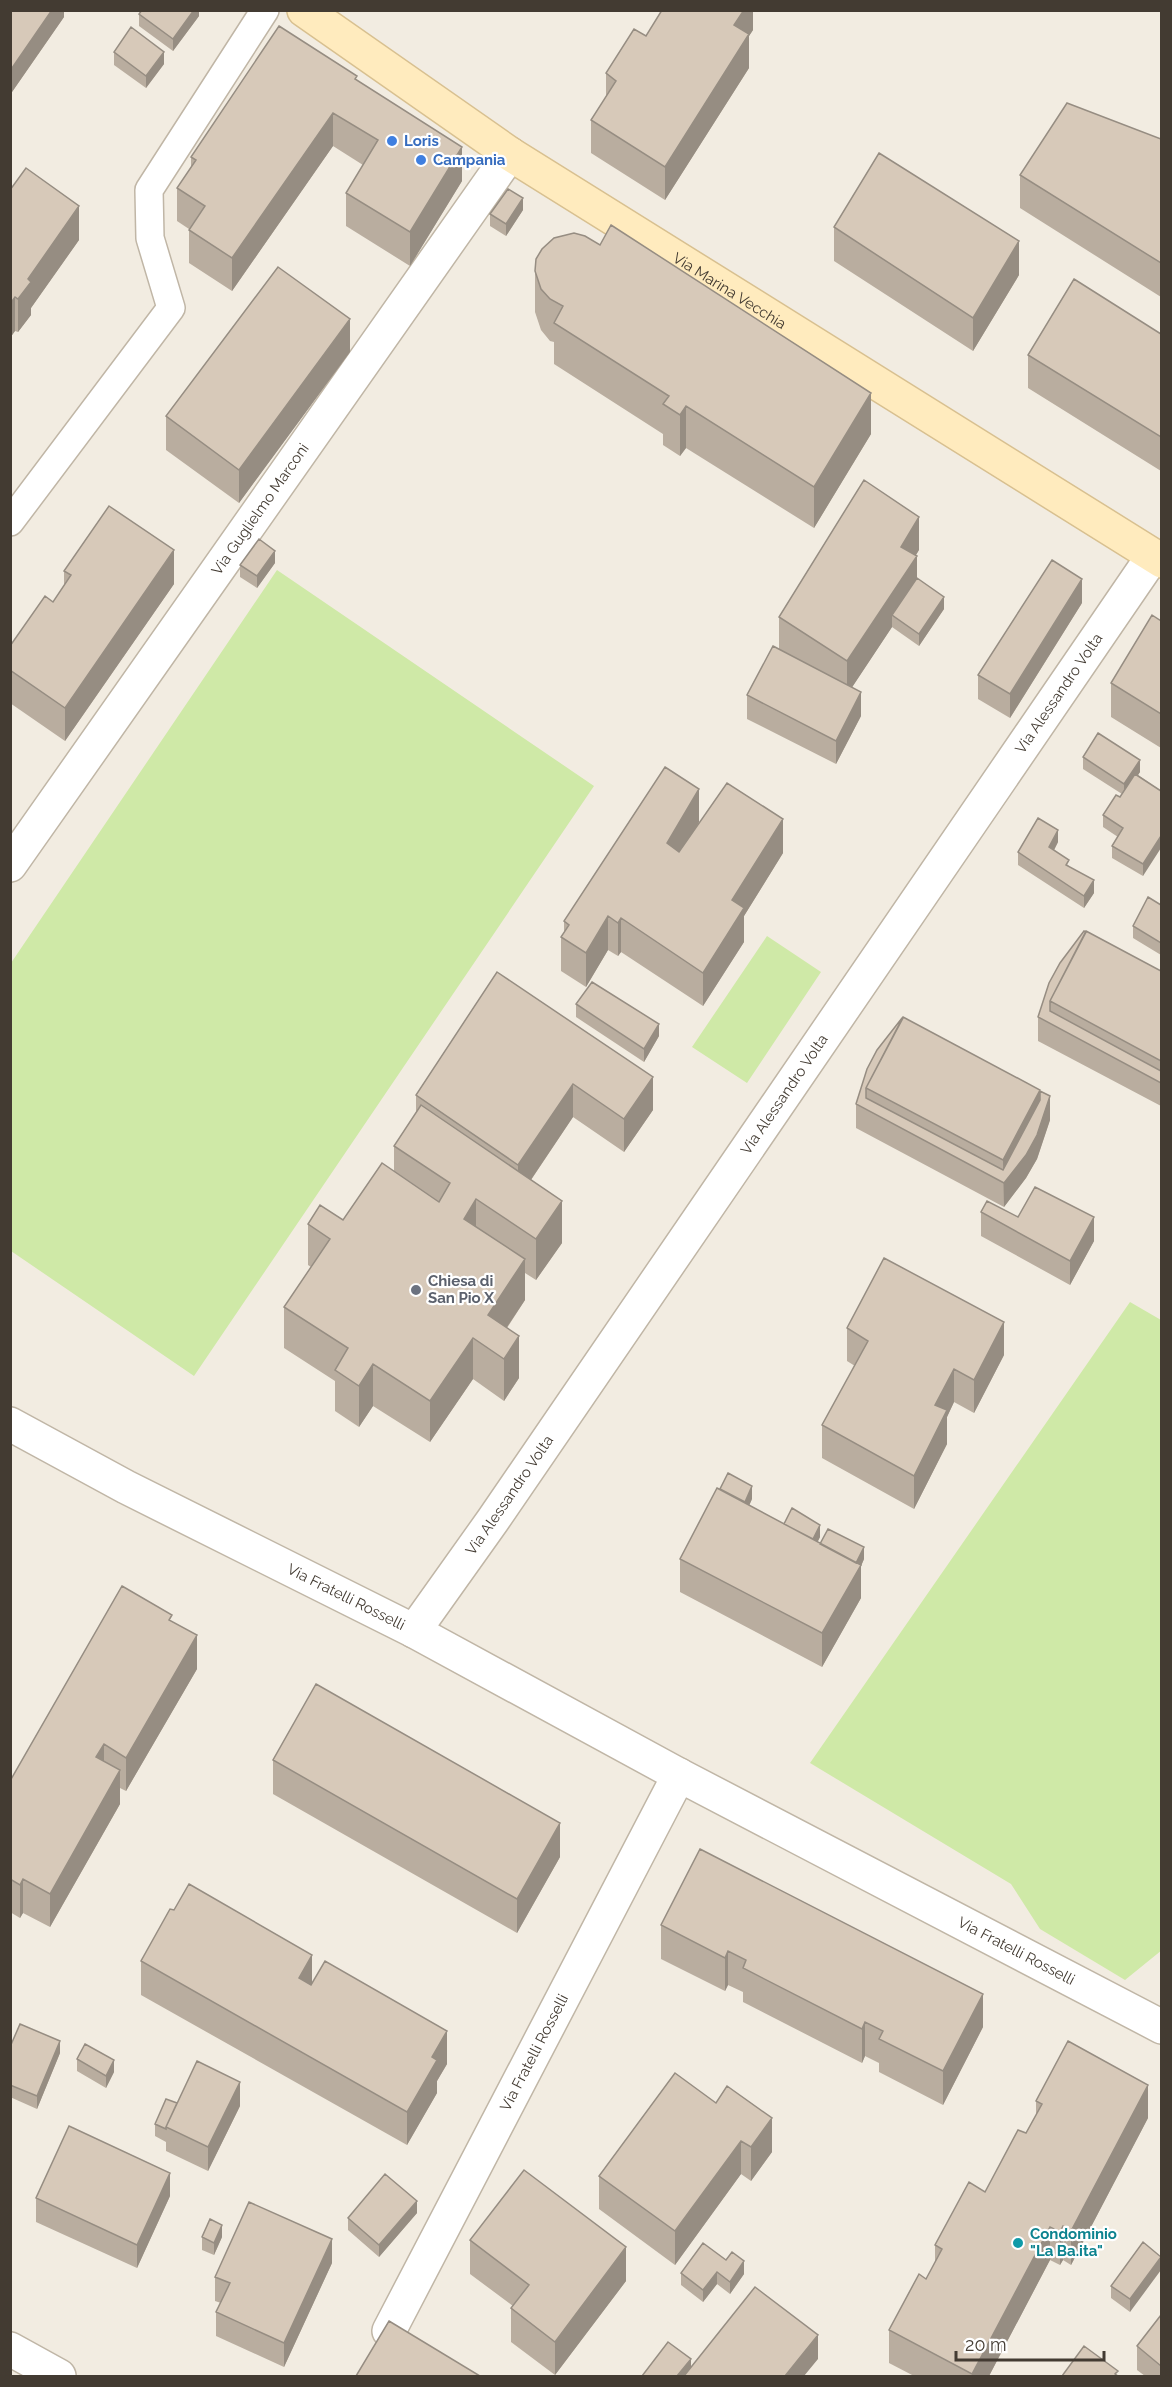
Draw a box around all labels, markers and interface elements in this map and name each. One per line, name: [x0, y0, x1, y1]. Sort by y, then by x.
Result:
place label: Loris: [404, 132, 439, 150]
marker: Loris: [385, 134, 399, 148]
place label: Campania: [433, 151, 506, 169]
marker: Campania: [414, 153, 428, 167]
street label: Via Marina Vecchia: [669, 249, 789, 333]
street label: Via Guglielmo Marconi: [208, 440, 313, 578]
street label: Via Alessandro Volta: [1012, 630, 1106, 757]
street label: Via Alessandro Volta: [737, 1031, 832, 1158]
place label: Chiesa di San Pio X: [428, 1272, 494, 1307]
marker: Chiesa di San Pio X: [409, 1283, 423, 1297]
street label: Via Alessandro Volta: [462, 1432, 557, 1559]
street label: Via Fratelli Rosselli: [284, 1560, 408, 1634]
street label: Via Fratelli Rosselli: [955, 1913, 1078, 1989]
street label: Via Fratelli Rosselli: [496, 1991, 572, 2114]
place label: Condominio "La Ba.ita": [1030, 2225, 1117, 2260]
marker: Condominio "La Ba.ita": [1011, 2236, 1025, 2250]
scale bar: [956, 2324, 1104, 2362]
text: 20 m: [965, 2334, 1007, 2355]

